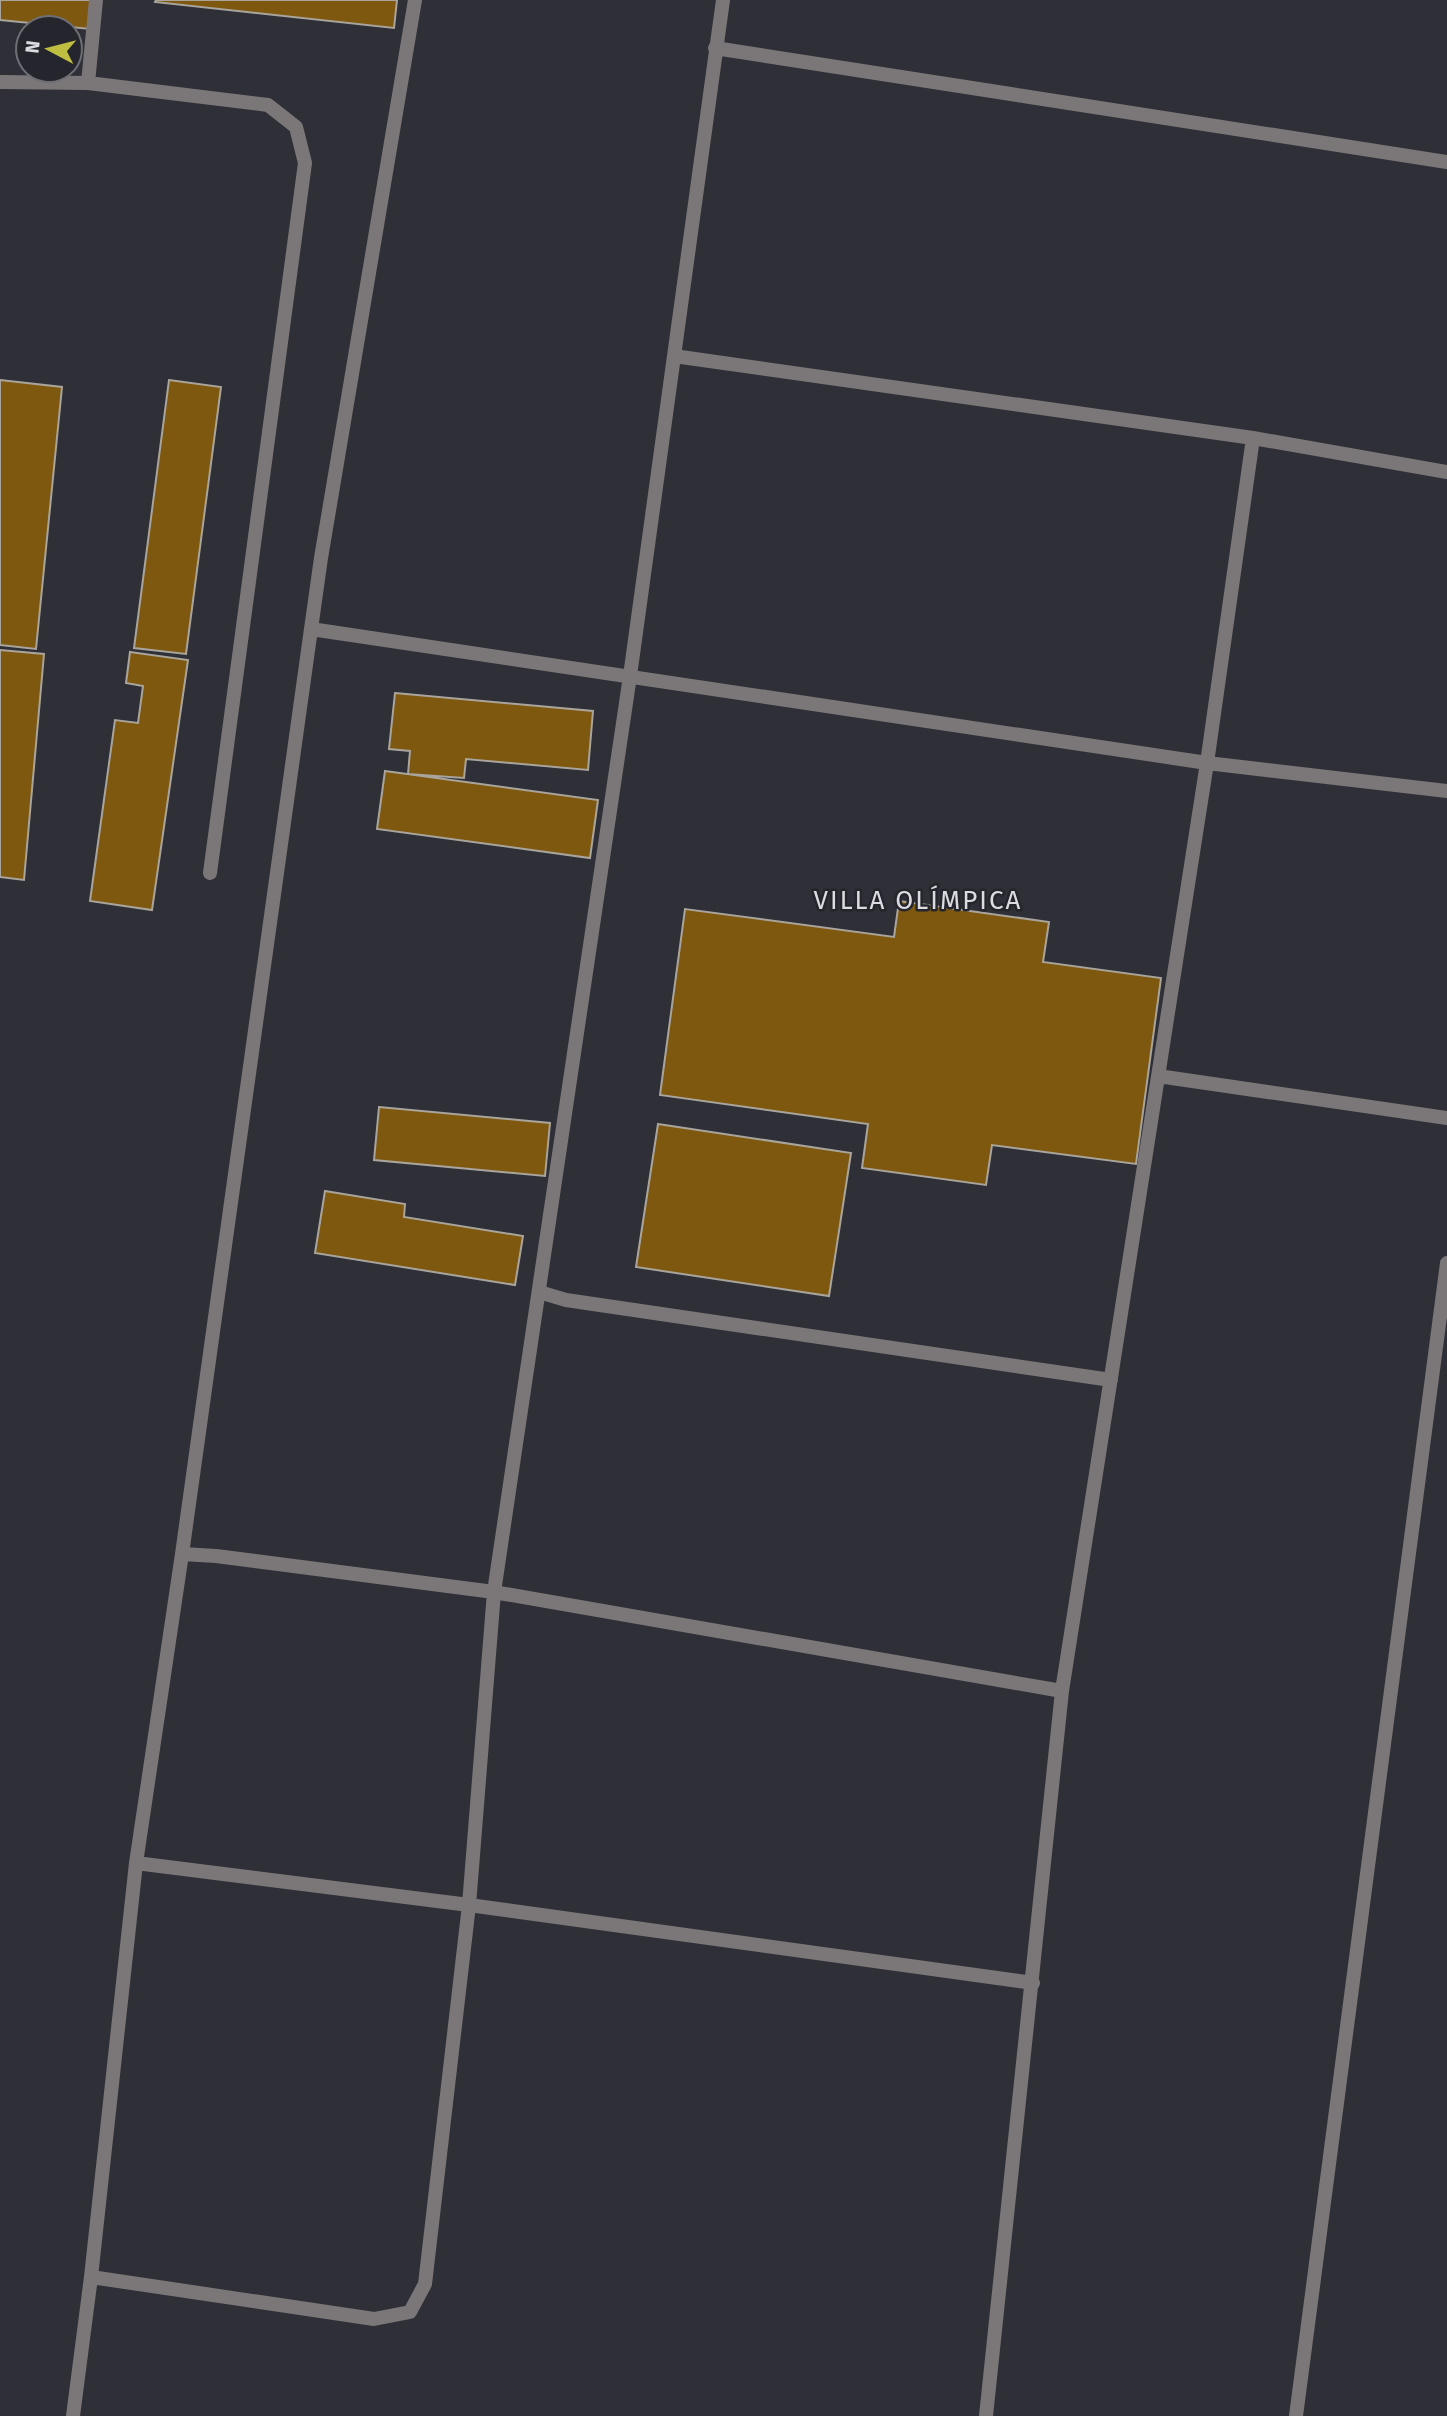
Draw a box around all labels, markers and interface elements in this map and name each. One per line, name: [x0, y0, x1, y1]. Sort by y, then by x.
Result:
north arrow: [14, 14, 84, 84]
text: N: [20, 39, 45, 55]
district label: VILLA OLÍMPICA: [814, 885, 1022, 916]

